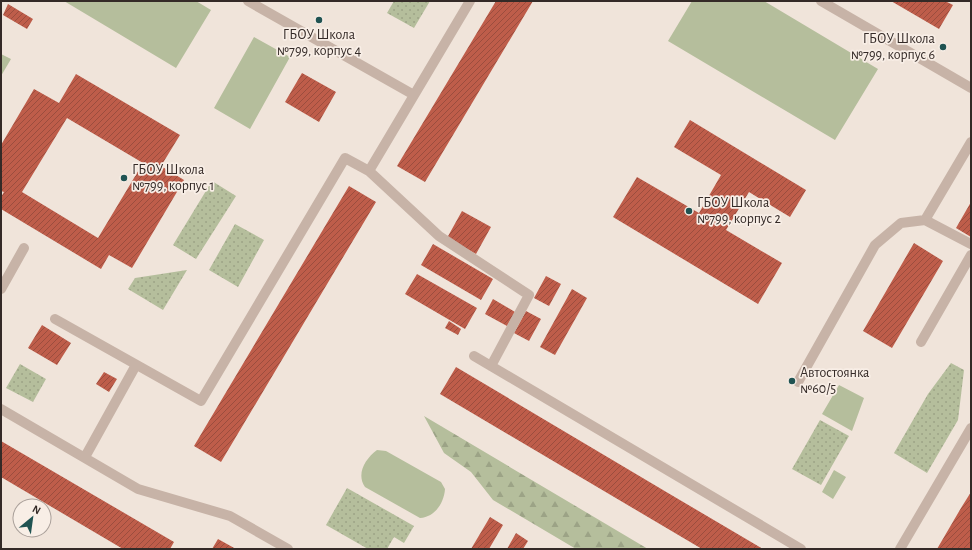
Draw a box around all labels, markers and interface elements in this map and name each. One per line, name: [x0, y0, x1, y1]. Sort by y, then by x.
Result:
marker: ГБОУ Школа №799, корпус 4: [314, 15, 324, 25]
place label: ГБОУ Школа №799, корпус 4: [277, 28, 361, 58]
place label: ГБОУ Школа №799, корпус 6: [851, 32, 936, 62]
marker: ГБОУ Школа №799, корпус 6: [938, 42, 948, 52]
place label: ГБОУ Школа №799, корпус 1: [132, 163, 214, 193]
marker: ГБОУ Школа №799, корпус 1: [119, 173, 129, 183]
place label: ГБОУ Школа №799, корпус 2: [697, 196, 781, 226]
marker: ГБОУ Школа №799, корпус 2: [684, 206, 694, 216]
place label: Автостоянка №60/5: [800, 366, 870, 396]
marker: Автостоянка №60/5: [787, 376, 797, 386]
north arrow: [12, 498, 52, 538]
text: N: [31, 503, 43, 516]

